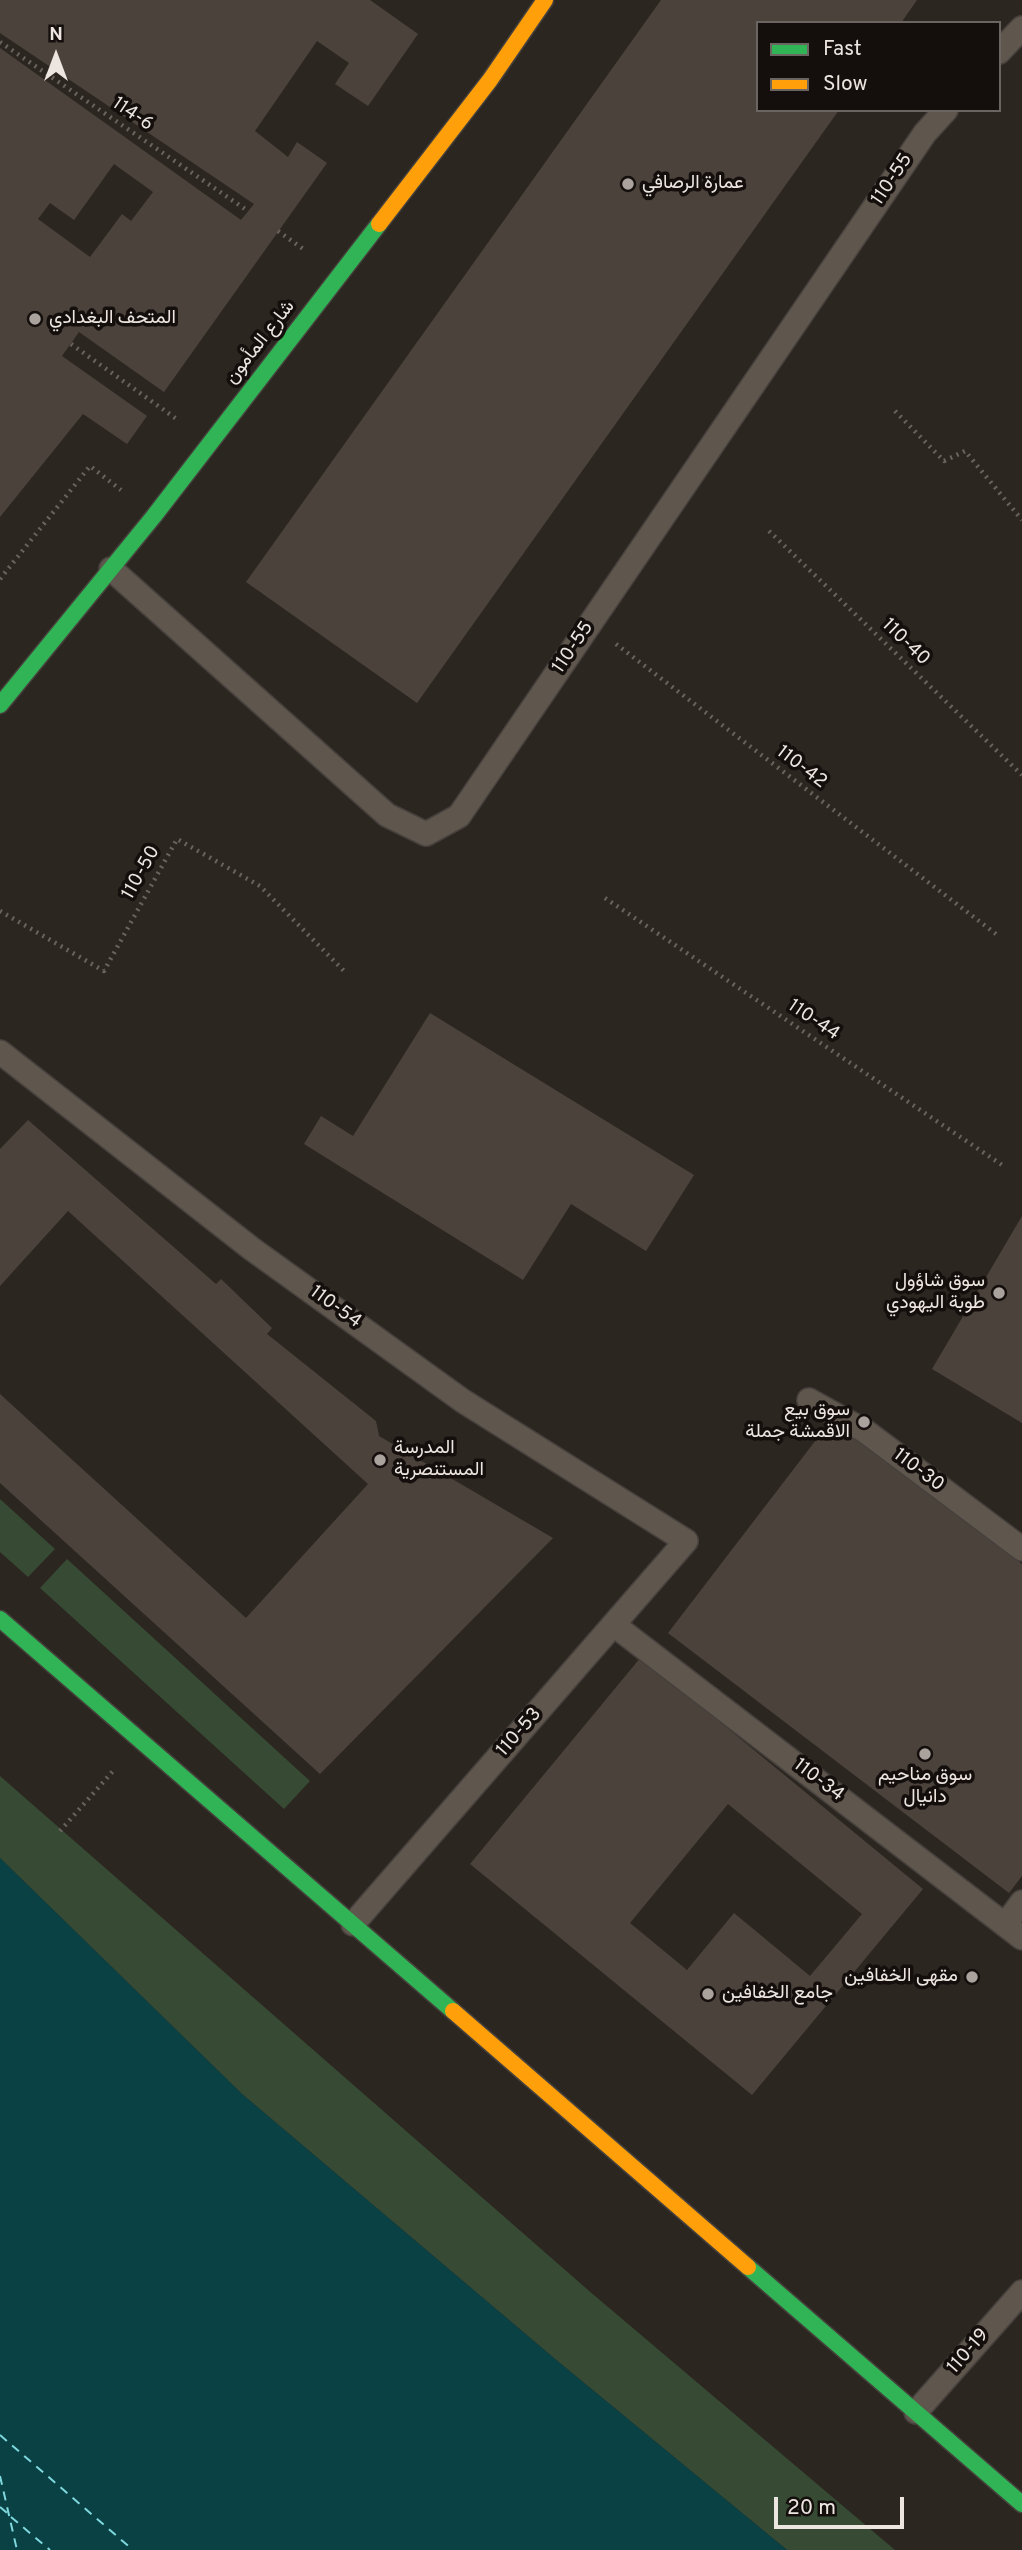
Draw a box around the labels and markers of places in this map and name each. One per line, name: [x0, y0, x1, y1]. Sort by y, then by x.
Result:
place label: عمارة الرصافي: [642, 173, 744, 195]
marker: عمارة الرصافي: [620, 176, 636, 192]
place label: المتحف البغدادي: [49, 308, 176, 330]
marker: المتحف البغدادي: [27, 311, 43, 327]
place label: سوق شاؤول طوبة اليهودي: [886, 1271, 985, 1315]
marker: سوق شاؤول طوبة اليهودي: [991, 1285, 1007, 1301]
place label: سوق بيع الاقمشة جملة: [745, 1400, 850, 1444]
marker: سوق بيع الاقمشة جملة: [856, 1414, 872, 1430]
place label: المدرسة المستنصرية: [394, 1438, 484, 1482]
marker: المدرسة المستنصرية: [372, 1452, 388, 1468]
marker: سوق مناحيم دانيال: [917, 1746, 933, 1762]
place label: سوق مناحيم دانيال: [878, 1765, 972, 1809]
place label: مقهى الخفافين: [844, 1966, 958, 1988]
marker: مقهى الخفافين: [964, 1969, 980, 1985]
place label: جامع الخفافين: [722, 1983, 833, 2005]
marker: جامع الخفافين: [700, 1986, 716, 2002]

